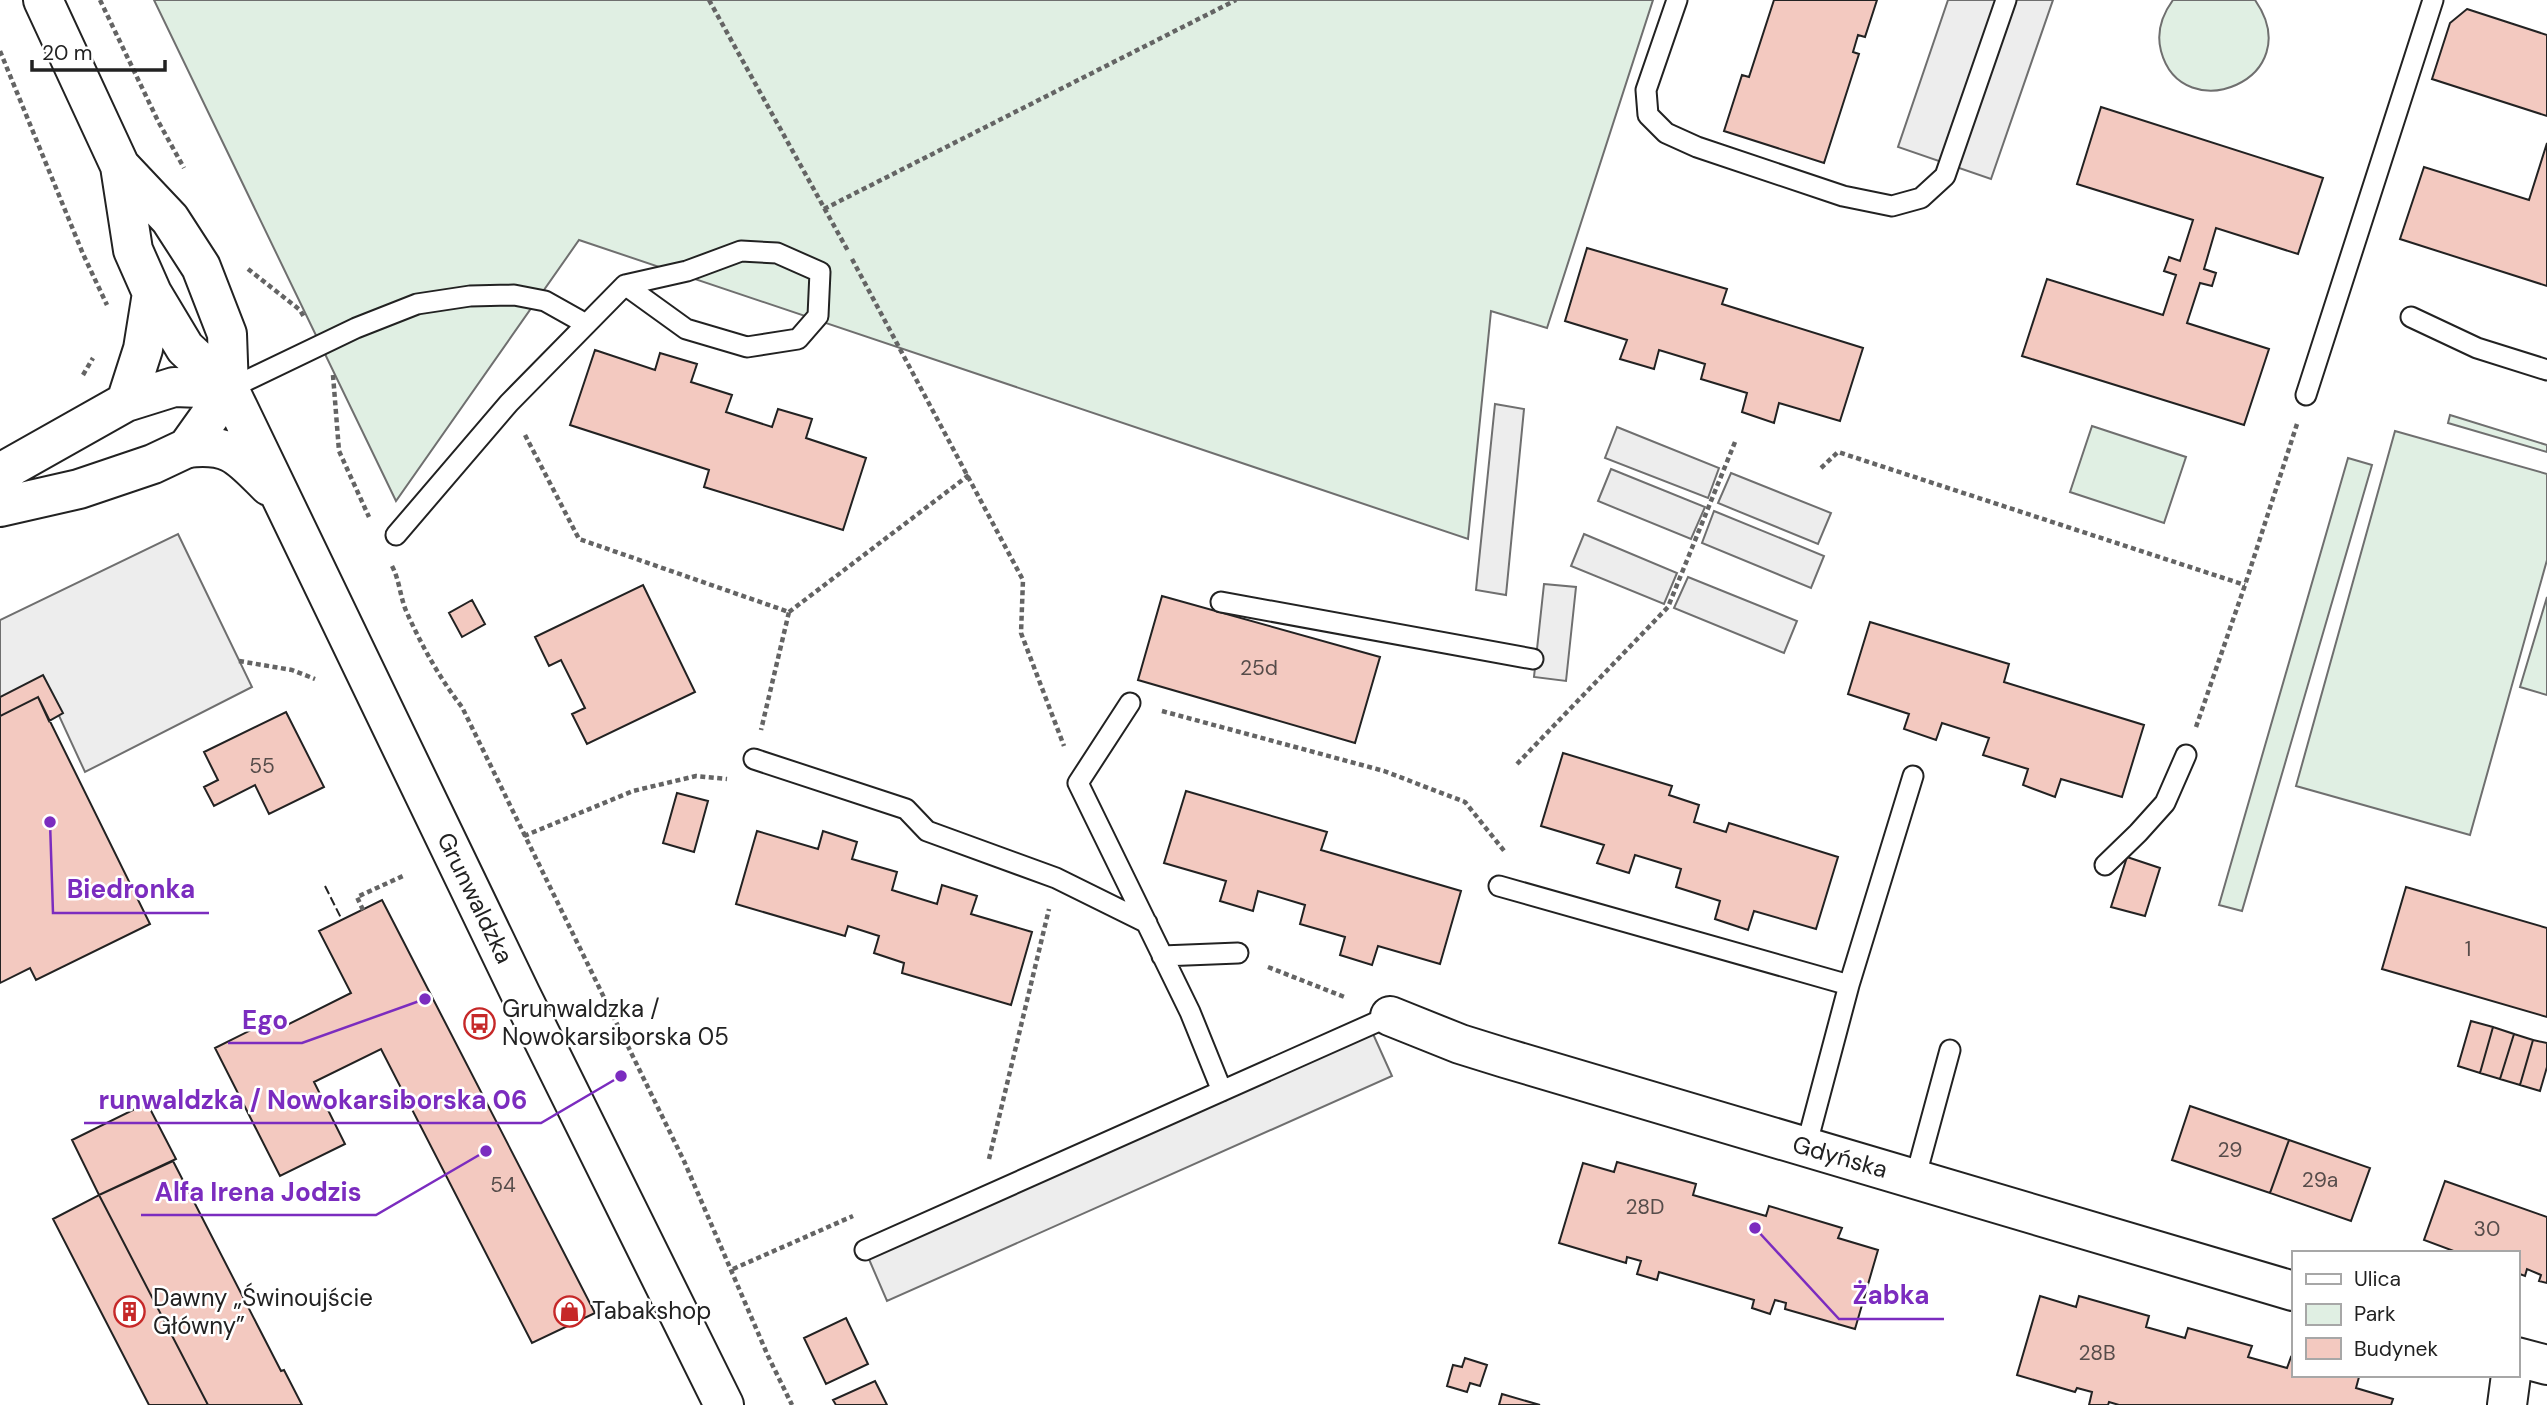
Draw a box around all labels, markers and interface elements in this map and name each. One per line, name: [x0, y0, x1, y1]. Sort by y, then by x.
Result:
scale bar: [32, 28, 164, 72]
text: 20 m: [42, 39, 93, 67]
house number: 25d: [1240, 654, 1278, 682]
house number: 55: [249, 752, 275, 780]
street label: Grunwaldzka: [430, 827, 521, 968]
callout: Biedronka: [53, 866, 209, 913]
text: Biedronka: [67, 872, 195, 906]
house number: 1: [2465, 935, 2471, 963]
place label: Grunwaldzka / Nowokarsiborska 05: [502, 993, 729, 1052]
callout: Ego: [228, 996, 302, 1043]
text: Ego: [242, 1003, 288, 1037]
bus stop icon: Grunwaldzka / Nowokarsiborska 05: [462, 1006, 496, 1040]
callout: runwaldzka / Nowokarsiborska 06: [84, 1076, 541, 1123]
text: runwaldzka / Nowokarsiborska 06: [99, 1083, 527, 1117]
street label: Gdyńska: [1789, 1128, 1891, 1185]
house number: 29: [2217, 1136, 2243, 1164]
house number: 29a: [2302, 1166, 2338, 1194]
callout: Alfa Irena Jodzis: [141, 1168, 376, 1215]
house number: 54: [490, 1171, 516, 1199]
text: Alfa Irena Jodzis: [154, 1175, 362, 1209]
house number: 28D: [1626, 1193, 1664, 1221]
house number: 30: [2474, 1215, 2500, 1243]
legend: [2292, 1251, 2519, 1377]
text: Ulica: [2354, 1265, 2401, 1293]
callout: Żabka: [1839, 1272, 1944, 1319]
text: Żabka: [1852, 1278, 1930, 1312]
place label: Dawny „Świnoujście Główny”: [153, 1282, 373, 1341]
shop icon: Tabakshop: [552, 1294, 586, 1328]
building icon: Dawny „Świnoujście Główny”: [113, 1295, 147, 1329]
place label: Tabakshop: [592, 1295, 711, 1326]
text: Park: [2354, 1300, 2396, 1328]
text: Budynek: [2354, 1335, 2439, 1363]
house number: 28B: [2078, 1339, 2116, 1367]

